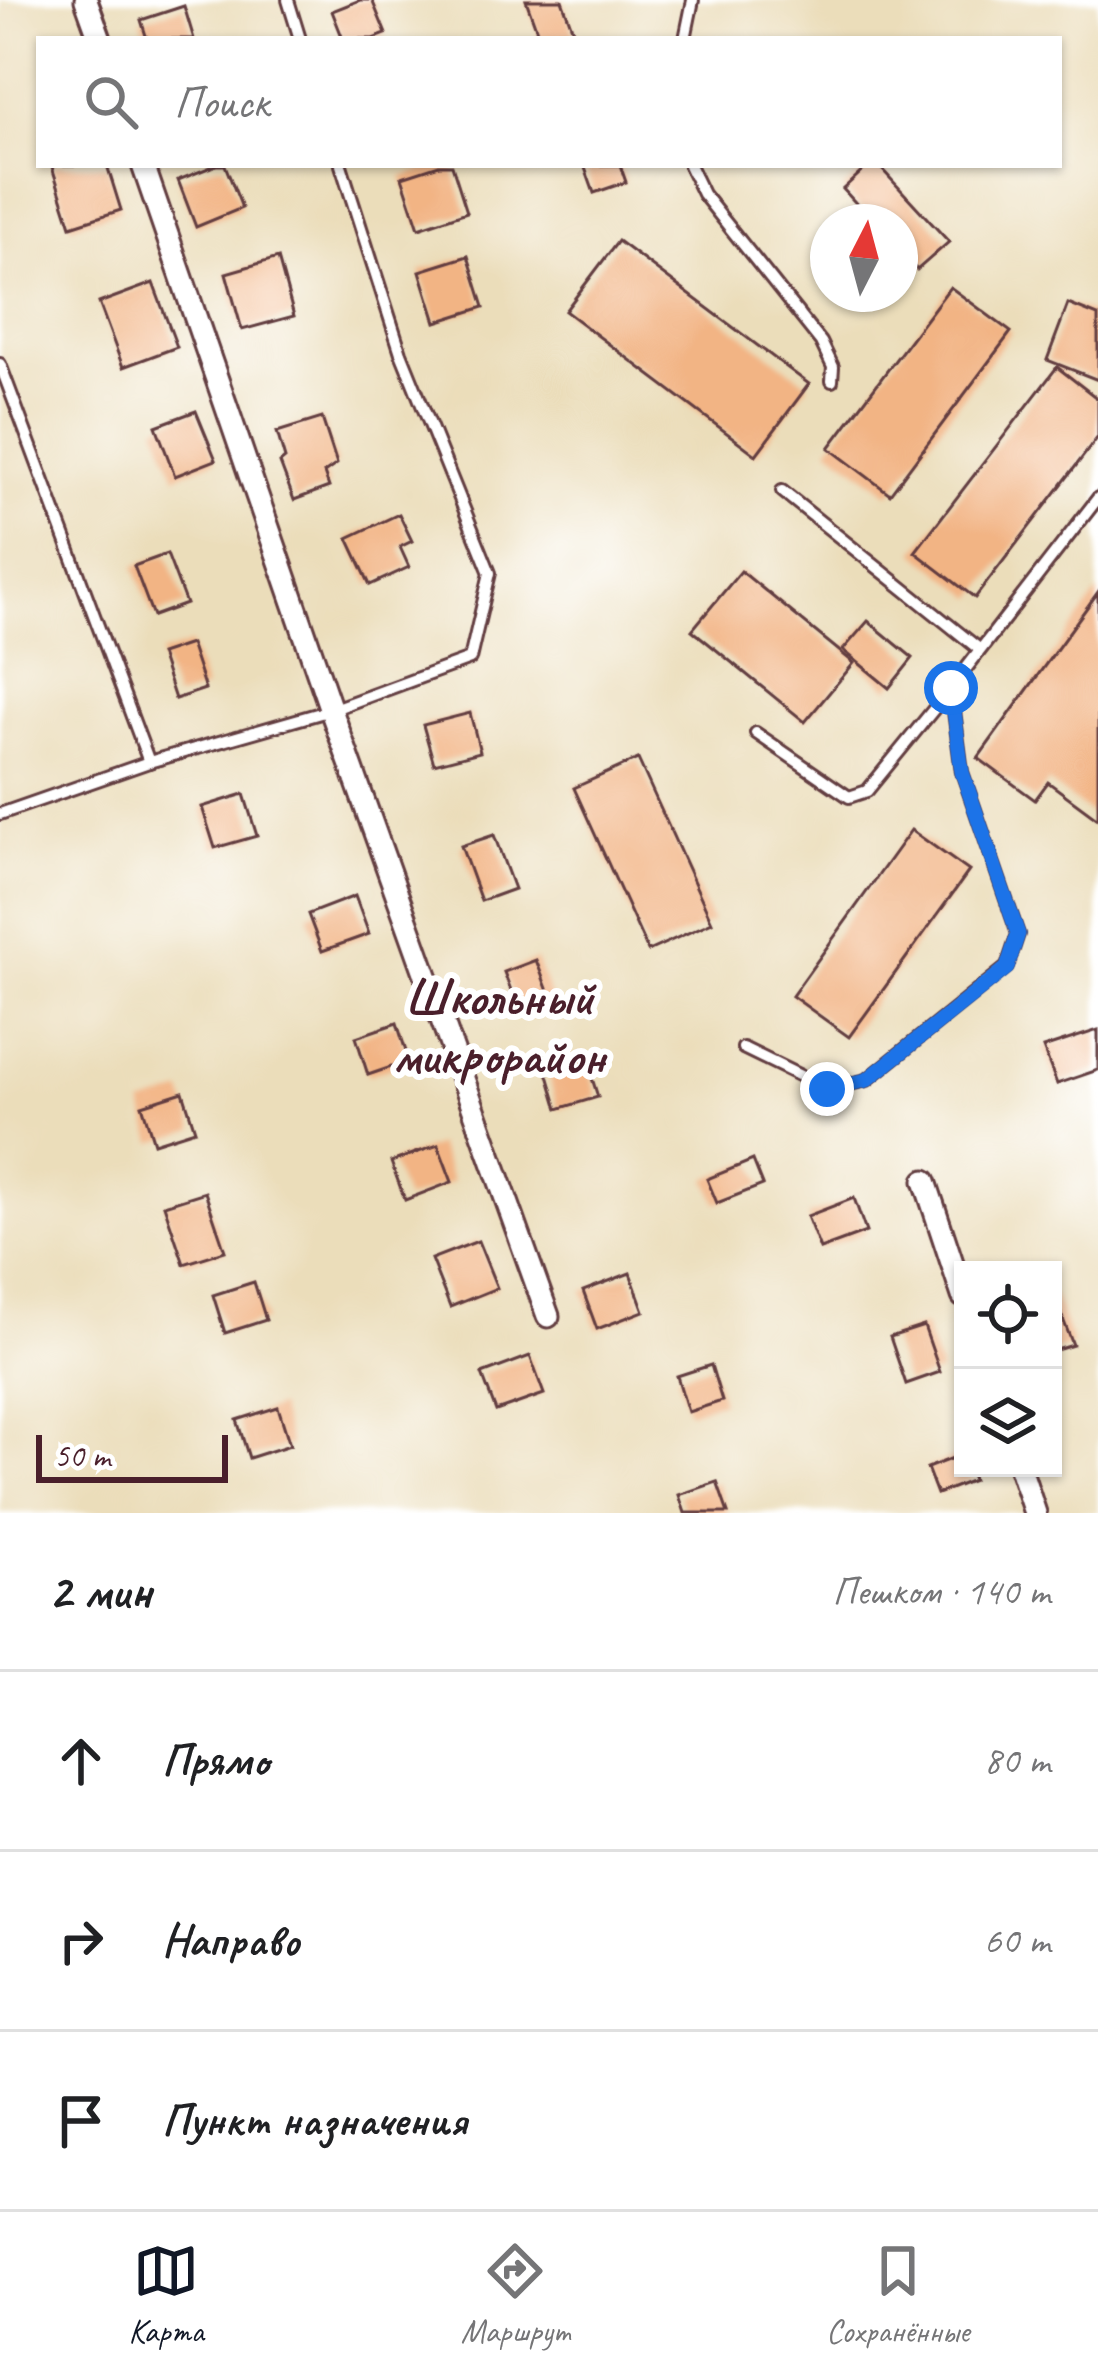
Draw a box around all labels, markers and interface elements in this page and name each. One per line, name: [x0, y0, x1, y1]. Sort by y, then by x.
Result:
search box: [36, 36, 1062, 168]
icon: search: [78, 69, 144, 135]
text: Поиск: [174, 74, 269, 131]
north arrow: [810, 204, 918, 312]
route start: [924, 661, 978, 715]
district label: Школьный микрорайон: [393, 965, 608, 1088]
route end: [800, 1062, 854, 1116]
map controls: [954, 1261, 1062, 1477]
button: locate: [954, 1261, 1062, 1369]
button: layers: [954, 1369, 1062, 1477]
scale bar: [36, 1429, 228, 1482]
text: 50 m: [54, 1435, 110, 1477]
text: 2 мин: [48, 1559, 152, 1623]
text: Пешком · 140 m: [832, 1567, 1050, 1616]
icon: ahead: [48, 1728, 114, 1794]
text: Прямо: [162, 1732, 269, 1789]
text: 80 m: [984, 1736, 1050, 1785]
icon: right: [48, 1908, 114, 1974]
text: Направо: [162, 1912, 300, 1969]
text: 60 m: [984, 1916, 1050, 1965]
icon: arrive: [48, 2088, 114, 2154]
text: Пункт назначения: [162, 2092, 467, 2149]
tab: Карта: [128, 2238, 204, 2352]
tab: Маршрут: [461, 2238, 570, 2352]
tab: Сохранённые: [826, 2238, 970, 2352]

